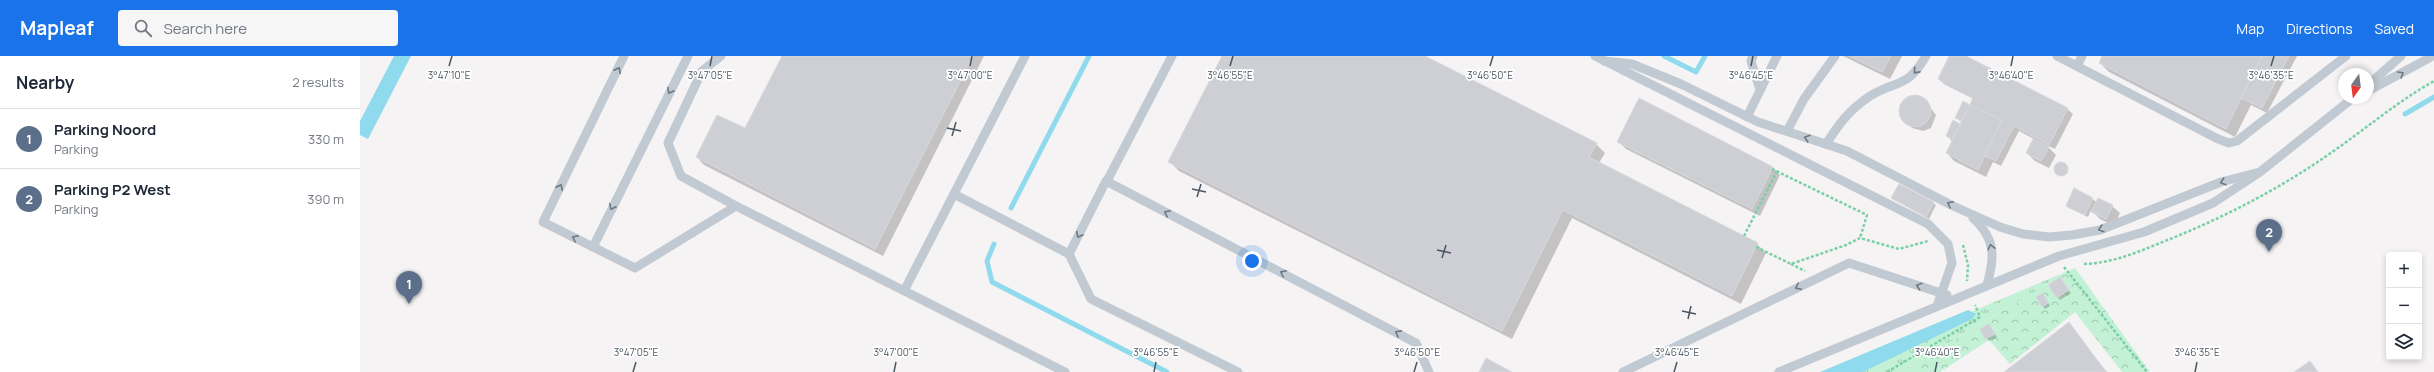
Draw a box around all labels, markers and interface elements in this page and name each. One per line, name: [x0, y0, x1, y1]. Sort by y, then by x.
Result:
search box: [118, 10, 398, 46]
text: Mapleaf: [20, 15, 94, 41]
icon: search: [132, 17, 154, 39]
text: Search here: [164, 18, 247, 39]
text: Map: [2236, 19, 2264, 38]
text: Directions: [2286, 19, 2353, 38]
text: Saved: [2375, 19, 2414, 38]
one-way arrow: [1913, 66, 1920, 74]
one-way arrow: [613, 67, 621, 74]
text: 3°47'10"E: [428, 68, 471, 82]
text: 3°47'05"E: [688, 68, 733, 82]
text: 3°47'00"E: [948, 68, 993, 82]
text: 3°46'55"E: [1207, 68, 1253, 82]
text: 3°46'50"E: [1467, 68, 1513, 82]
text: 3°46'45"E: [1729, 68, 1773, 82]
text: 3°46'40"E: [1989, 68, 2034, 82]
text: 3°46'35"E: [2248, 68, 2294, 82]
north arrow: [2338, 68, 2374, 104]
text: Nearby: [16, 71, 74, 94]
one-way arrow: [2397, 72, 2404, 79]
text: 2 results: [292, 73, 344, 91]
one-way arrow: [667, 87, 675, 94]
text: Parking Noord: [54, 119, 156, 140]
text: 1: [26, 130, 32, 148]
text: 330 m: [308, 130, 344, 148]
one-way arrow: [1804, 134, 1811, 143]
text: Parking: [54, 140, 98, 158]
one-way arrow: [2219, 177, 2226, 186]
text: Parking P2 West: [54, 179, 171, 200]
one-way arrow: [555, 183, 563, 191]
text: 2: [25, 190, 33, 208]
text: 390 m: [307, 190, 344, 208]
text: Parking: [54, 200, 98, 218]
one-way arrow: [1947, 201, 1954, 209]
one-way arrow: [609, 203, 617, 211]
one-way arrow: [1164, 210, 1171, 218]
pin: 2: [2256, 219, 2282, 252]
one-way arrow: [2098, 224, 2105, 233]
one-way arrow: [1076, 231, 1084, 239]
one-way arrow: [572, 235, 579, 242]
one-way arrow: [1988, 244, 1996, 250]
your location: [1242, 251, 1262, 271]
map controls: [2386, 252, 2422, 360]
button: +: [2386, 252, 2422, 288]
one-way arrow: [1279, 270, 1287, 278]
pin: 1: [396, 271, 422, 304]
one-way arrow: [1795, 282, 1802, 290]
one-way arrow: [1915, 282, 1922, 291]
button: −: [2386, 288, 2422, 324]
button: layers: [2386, 324, 2422, 360]
one-way arrow: [1395, 330, 1402, 338]
text: 3°47'05"E: [614, 345, 659, 359]
text: 3°47'00"E: [874, 345, 919, 359]
text: 3°46'55"E: [1133, 345, 1179, 359]
text: 3°46'50"E: [1394, 345, 1440, 359]
text: 3°46'45"E: [1655, 345, 1699, 359]
text: 3°46'40"E: [1915, 345, 1960, 359]
text: 3°46'35"E: [2174, 345, 2220, 359]

